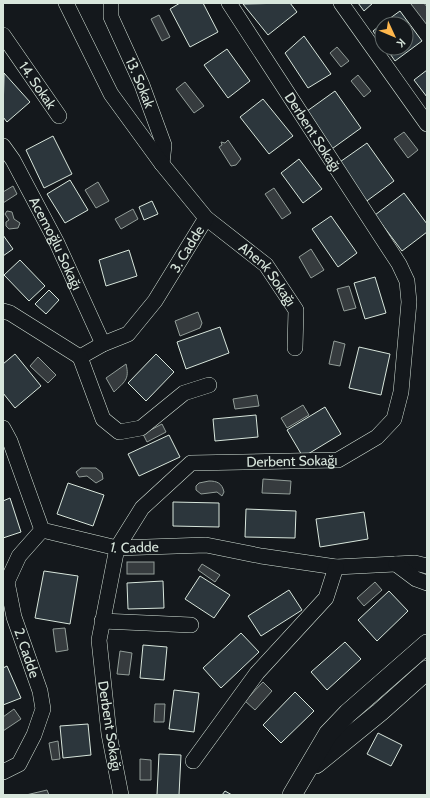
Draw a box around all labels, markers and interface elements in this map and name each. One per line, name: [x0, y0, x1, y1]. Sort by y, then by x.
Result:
north arrow: [374, 16, 414, 56]
text: K: [394, 36, 409, 50]
street label: 13. Sokak: [122, 55, 159, 111]
street label: 14. Sokak: [15, 58, 61, 113]
street label: Derbent Sokağı: [281, 89, 345, 175]
street label: Acemoğlu Sokağı: [25, 194, 86, 293]
street label: 3. Cadde: [166, 222, 208, 276]
street label: Ahenk Sokağı: [235, 238, 300, 310]
street label: Derbent Sokağı: [246, 451, 338, 471]
street label: 1. Cadde: [108, 538, 159, 557]
street label: 2. Cadde: [10, 626, 44, 680]
street label: Derbent Sokağı: [94, 680, 126, 772]

